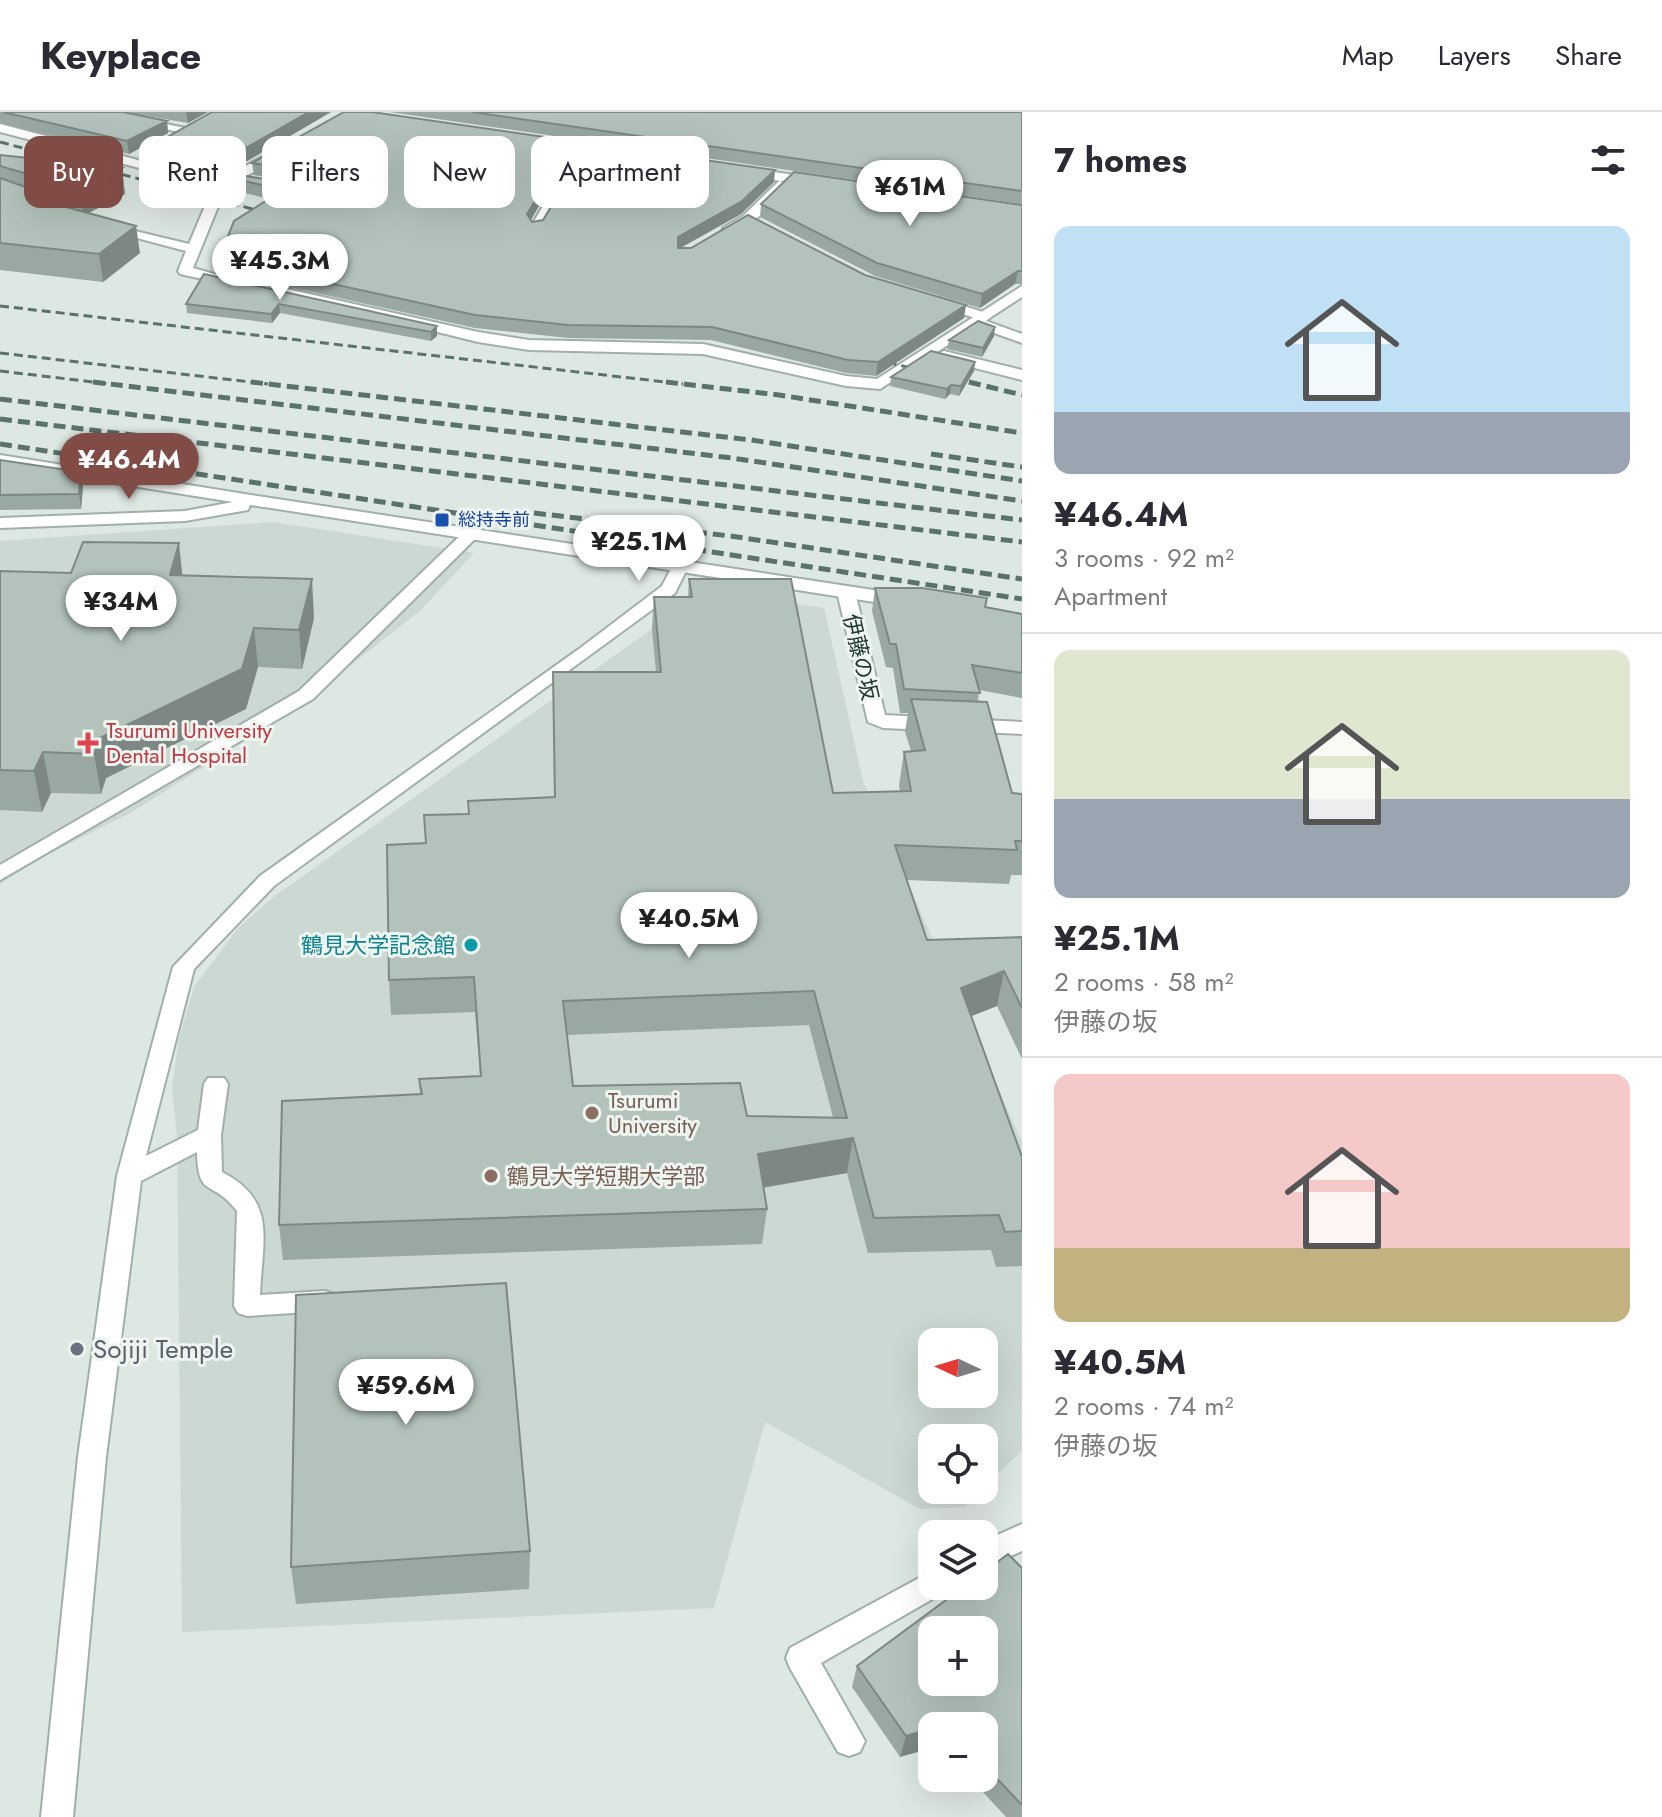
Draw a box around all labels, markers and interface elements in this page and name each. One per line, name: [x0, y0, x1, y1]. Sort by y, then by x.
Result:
text: Keyplace: [40, 28, 201, 83]
text: Map: [1342, 35, 1394, 76]
text: Layers: [1438, 35, 1511, 76]
text: Share: [1555, 35, 1622, 76]
chip: Buy: [24, 136, 123, 208]
chip: Rent: [139, 136, 246, 208]
chip: Filters: [262, 136, 388, 208]
chip: New: [404, 136, 515, 208]
chip: Apartment: [531, 136, 709, 208]
text: 7 homes: [1054, 136, 1187, 185]
icon: filters: [1586, 138, 1630, 182]
pin: ¥61M: [863, 160, 957, 228]
text: ¥61M: [874, 167, 946, 205]
pin: ¥45.3M: [215, 234, 345, 302]
text: ¥45.3M: [230, 241, 330, 279]
icon: home: [1270, 278, 1414, 422]
pin: ¥46.4M: [64, 433, 194, 501]
text: ¥46.4M: [78, 440, 180, 478]
text: ¥46.4M: [1054, 490, 1188, 539]
place label: 総持寺前: [458, 507, 530, 533]
marker: 総持寺前: [433, 511, 451, 529]
pin: ¥25.1M: [574, 515, 704, 583]
text: ¥25.1M: [591, 522, 687, 560]
text: 3 rooms · 92 m²: [1054, 539, 1234, 577]
pin: ¥34M: [74, 575, 168, 643]
text: Apartment: [1054, 577, 1167, 615]
text: ¥34M: [84, 582, 158, 620]
street label: 伊藤の坂: [836, 611, 886, 703]
icon: home: [1270, 702, 1414, 846]
place label: Tsurumi University Dental Hospital: [106, 714, 272, 771]
marker: Tsurumi University Dental Hospital: [77, 732, 99, 754]
pin: ¥40.5M: [624, 892, 754, 960]
text: ¥40.5M: [638, 899, 740, 937]
text: ¥25.1M: [1054, 914, 1180, 963]
place label: 鶴見大学記念館: [301, 929, 455, 961]
marker: 鶴見大学記念館: [462, 936, 480, 954]
text: 2 rooms · 58 m²: [1054, 963, 1234, 1001]
text: 伊藤の坂: [1054, 1003, 1158, 1041]
place label: Tsurumi University: [608, 1084, 697, 1141]
marker: Tsurumi University: [583, 1104, 601, 1122]
icon: home: [1270, 1126, 1414, 1270]
place label: 鶴見大学短期大学部: [507, 1160, 705, 1192]
marker: 鶴見大学短期大学部: [482, 1167, 500, 1185]
north arrow: [918, 1328, 998, 1408]
map controls: [918, 1328, 998, 1792]
place label: Sojiji Temple: [93, 1330, 233, 1368]
text: ¥40.5M: [1054, 1338, 1186, 1387]
marker: Sojiji Temple: [68, 1340, 86, 1358]
pin: ¥59.6M: [341, 1359, 471, 1427]
text: ¥59.6M: [357, 1366, 455, 1404]
text: 2 rooms · 74 m²: [1054, 1387, 1234, 1425]
button: locate: [918, 1424, 998, 1504]
text: 伊藤の坂: [1054, 1427, 1158, 1465]
button: layers: [918, 1520, 998, 1600]
button: +: [918, 1616, 998, 1696]
button: −: [918, 1712, 998, 1792]

